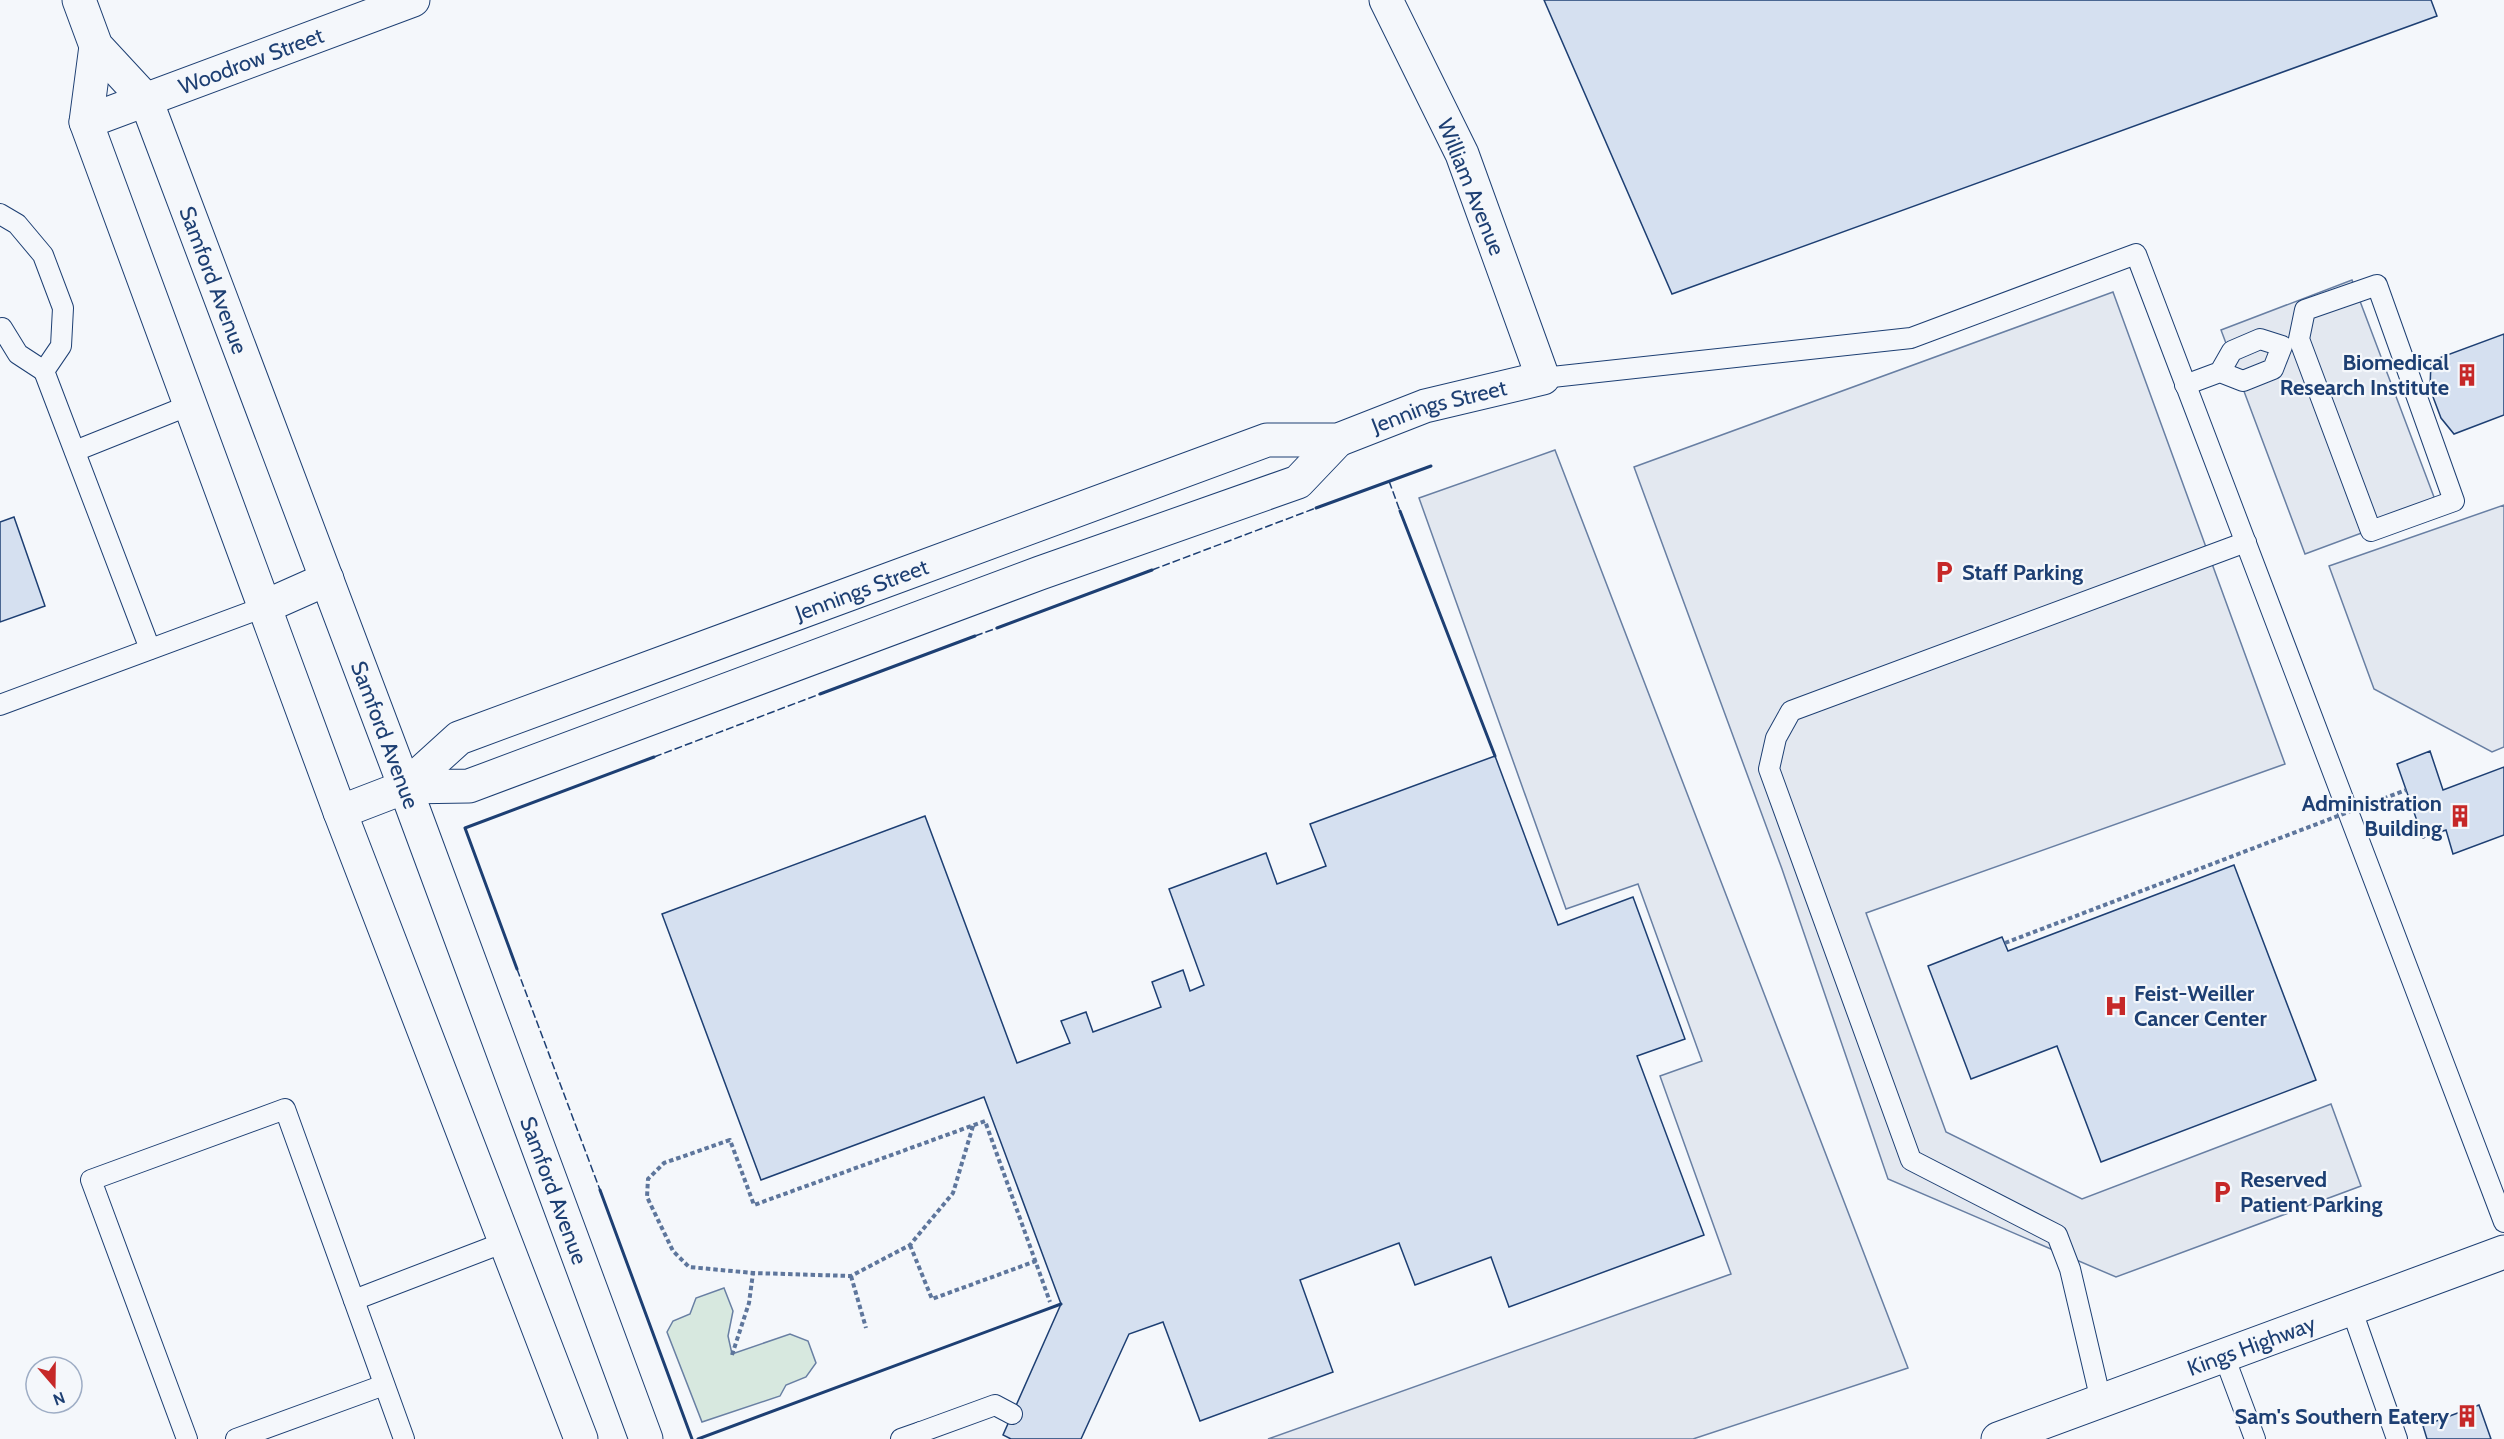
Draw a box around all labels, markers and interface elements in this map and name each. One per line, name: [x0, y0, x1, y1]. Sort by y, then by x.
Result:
street label: Woodrow Street: [175, 21, 328, 100]
street label: William Avenue: [1431, 115, 1511, 259]
street label: Samford Avenue: [174, 203, 254, 357]
place label: Biomedical Research Institute: [2280, 349, 2449, 401]
building icon: Biomedical Research Institute: [2454, 362, 2480, 388]
street label: Jennings Street: [1367, 373, 1510, 439]
street label: Jennings Street: [790, 552, 932, 627]
parking icon: Staff Parking: [1931, 559, 1957, 585]
place label: Staff Parking: [1962, 559, 2083, 586]
street label: Samford Avenue: [345, 657, 425, 812]
place label: Administration Building: [2302, 790, 2442, 842]
building icon: Administration Building: [2447, 803, 2473, 829]
place label: Feist-Weiller Cancer Center: [2134, 980, 2267, 1032]
hospital icon: Feist-Weiller Cancer Center: [2103, 993, 2129, 1019]
street label: Samford Avenue: [515, 1113, 594, 1268]
place label: Reserved Patient Parking: [2240, 1166, 2382, 1218]
parking icon: Reserved Patient Parking: [2209, 1179, 2235, 1205]
street label: Kings Highway: [2183, 1309, 2319, 1381]
north arrow: [24, 1355, 84, 1415]
text: N: [50, 1388, 68, 1409]
place label: Sam's Southern Eatery: [2234, 1403, 2449, 1430]
building icon: Sam's Southern Eatery: [2454, 1403, 2480, 1429]

